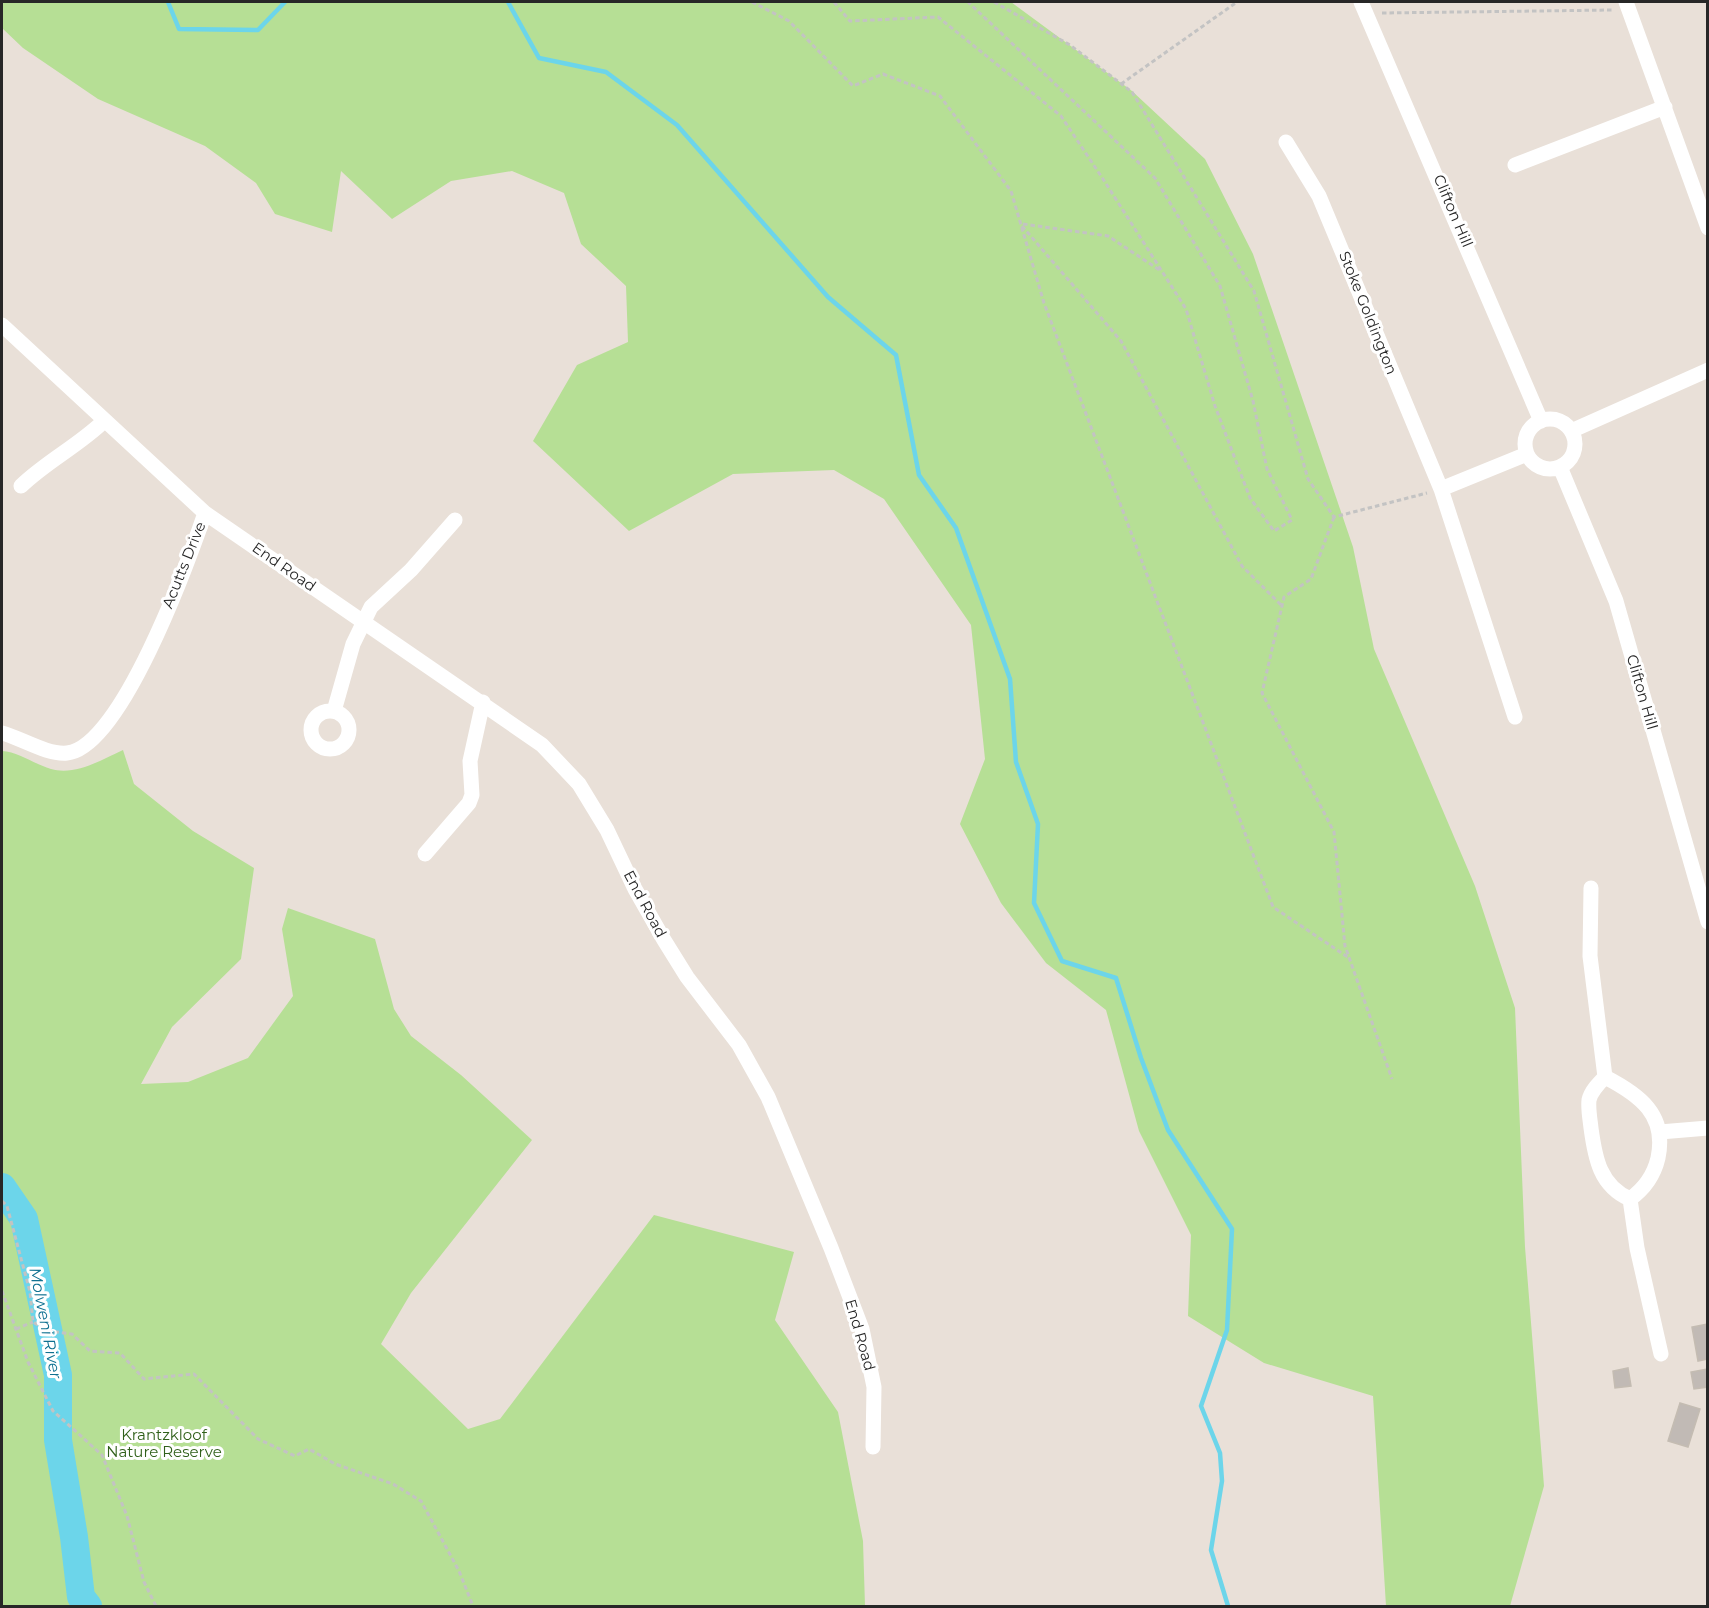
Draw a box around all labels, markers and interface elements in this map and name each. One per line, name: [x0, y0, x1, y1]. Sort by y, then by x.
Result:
street label: Clifton Hill: [1430, 171, 1477, 250]
street label: Stoke Goldington: [1335, 248, 1402, 377]
street label: Acutts Drive: [158, 519, 210, 611]
street label: End Road: [249, 538, 320, 595]
street label: Clifton Hill: [1623, 652, 1662, 732]
street label: End Road: [620, 867, 671, 941]
water label: Molweni River: [25, 1266, 66, 1381]
street label: End Road: [841, 1297, 880, 1373]
park label: Krantzkloof Nature Reserve: [106, 1425, 222, 1461]

